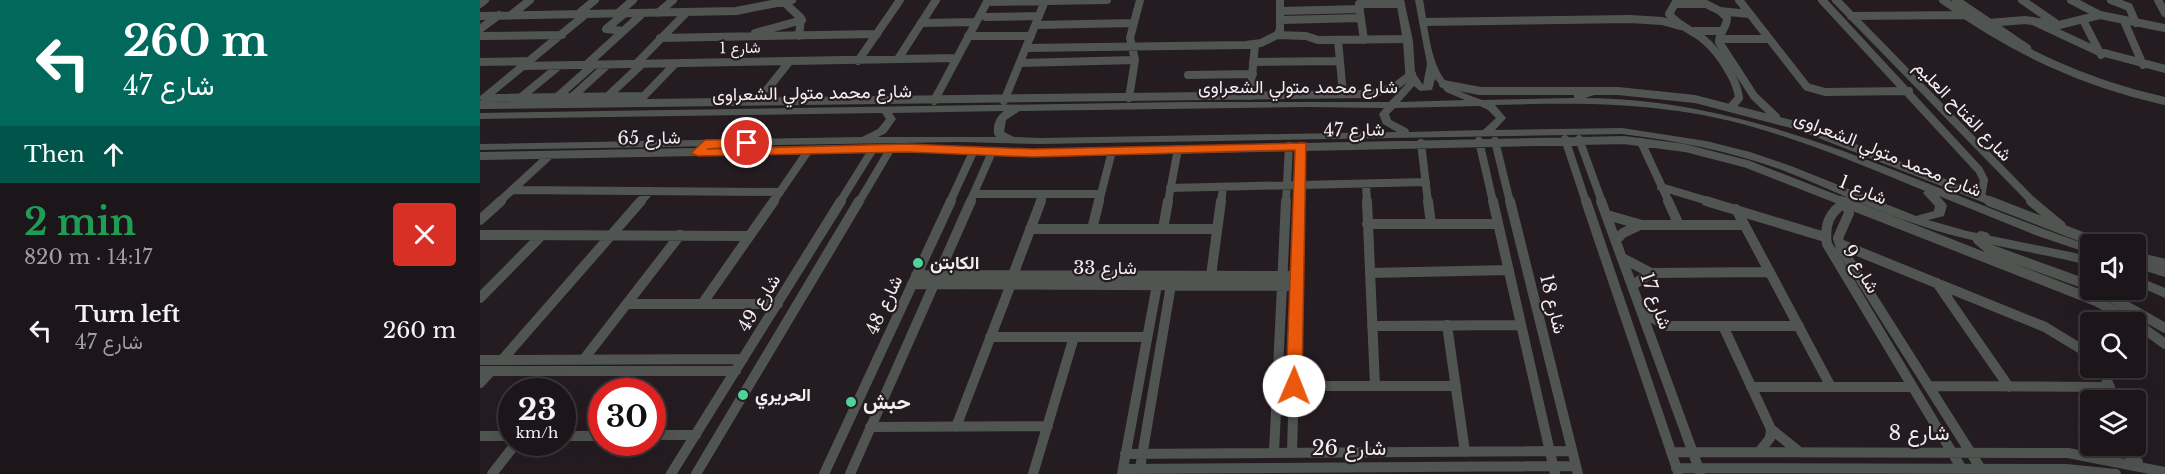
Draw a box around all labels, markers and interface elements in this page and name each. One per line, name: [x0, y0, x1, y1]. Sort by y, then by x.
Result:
text: 260 m: [123, 15, 268, 67]
icon: left: [24, 24, 102, 102]
street label: شارع 1: [719, 38, 761, 59]
street label: شارع الفتاح العليم: [1909, 56, 2017, 167]
text: شارع 47: [123, 69, 214, 102]
street label: شارع محمد متولي الشعراوى: [1198, 76, 1398, 102]
street label: شارع محمد متولي الشعراوى: [712, 80, 912, 110]
street label: شارع محمد متولي الشعراوى: [1790, 106, 1985, 205]
pin: [721, 117, 772, 168]
street label: شارع 47: [1323, 118, 1385, 143]
street label: شارع 65: [617, 126, 681, 151]
icon: arrive: [730, 126, 763, 159]
icon: ahead: [97, 138, 130, 171]
text: Then: [24, 141, 85, 168]
street label: شارع 1: [1836, 171, 1890, 210]
text: 2 min: [24, 200, 136, 245]
button: close: [393, 203, 456, 266]
map controls: [2080, 234, 2146, 456]
button: sound: [2080, 234, 2146, 300]
street label: شارع 9: [1837, 241, 1884, 298]
text: 820 m · 14:17: [24, 245, 152, 269]
place label: الكابتن: [930, 252, 979, 274]
marker: الكابتن: [911, 256, 925, 270]
street label: شارع 33: [1073, 257, 1137, 280]
street label: شارع 49: [733, 270, 786, 336]
street label: شارع 17: [1635, 270, 1676, 333]
street label: شارع 48: [861, 272, 908, 339]
street label: شارع 18: [1534, 272, 1571, 336]
text: Turn left: [75, 301, 180, 328]
button: search: [2080, 312, 2146, 378]
icon: left: [24, 314, 57, 347]
text: 260 m: [383, 317, 456, 344]
text: شارع 47: [75, 330, 143, 354]
position arrow: [1262, 354, 1326, 418]
speed limit sign: 30: [588, 378, 666, 456]
place label: الحريري: [755, 384, 811, 410]
marker: الحريري: [736, 388, 750, 402]
place label: حبش: [863, 389, 911, 415]
button: layers: [2080, 390, 2146, 456]
text: 23: [518, 391, 556, 428]
marker: حبش: [844, 395, 858, 409]
street label: شارع 8: [1889, 420, 1950, 447]
text: km/h: [516, 423, 558, 442]
street label: شارع 26: [1312, 435, 1386, 462]

